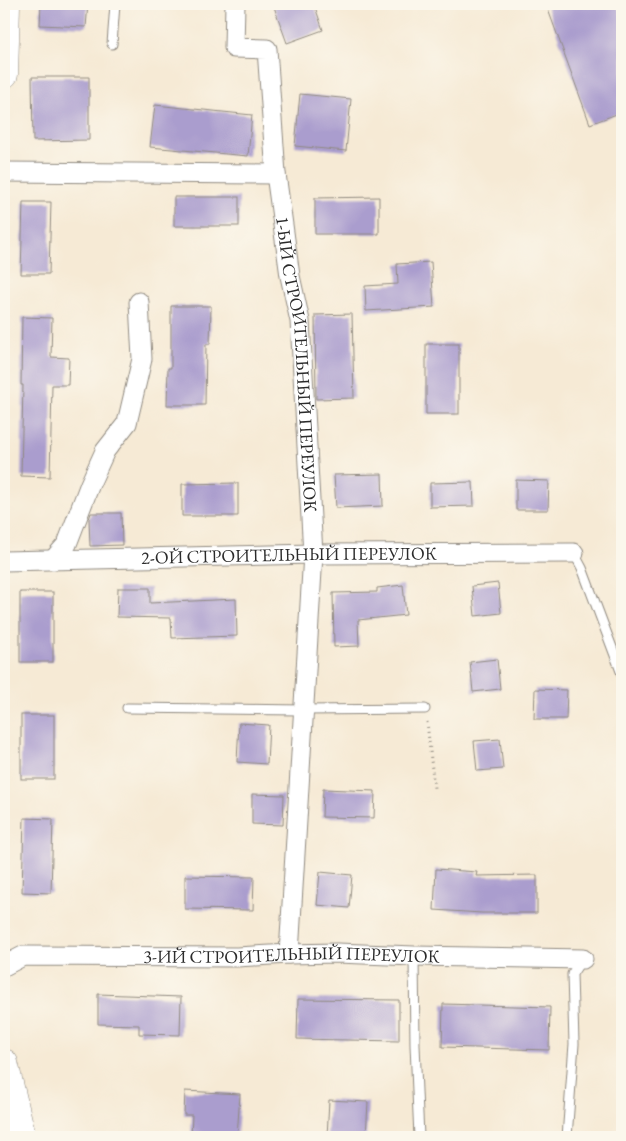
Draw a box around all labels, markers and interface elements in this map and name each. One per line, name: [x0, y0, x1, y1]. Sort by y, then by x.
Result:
street label: 1-ЫЙ СТРОИТЕЛЬНЫЙ ПЕРЕУЛОК: [271, 215, 323, 513]
street label: 2-ОЙ СТРОИТЕЛЬНЫЙ ПЕРЕУЛОК: [141, 542, 437, 569]
street label: 3-ИЙ СТРОИТЕЛЬНЫЙ ПЕРЕУЛОК: [143, 941, 440, 968]

